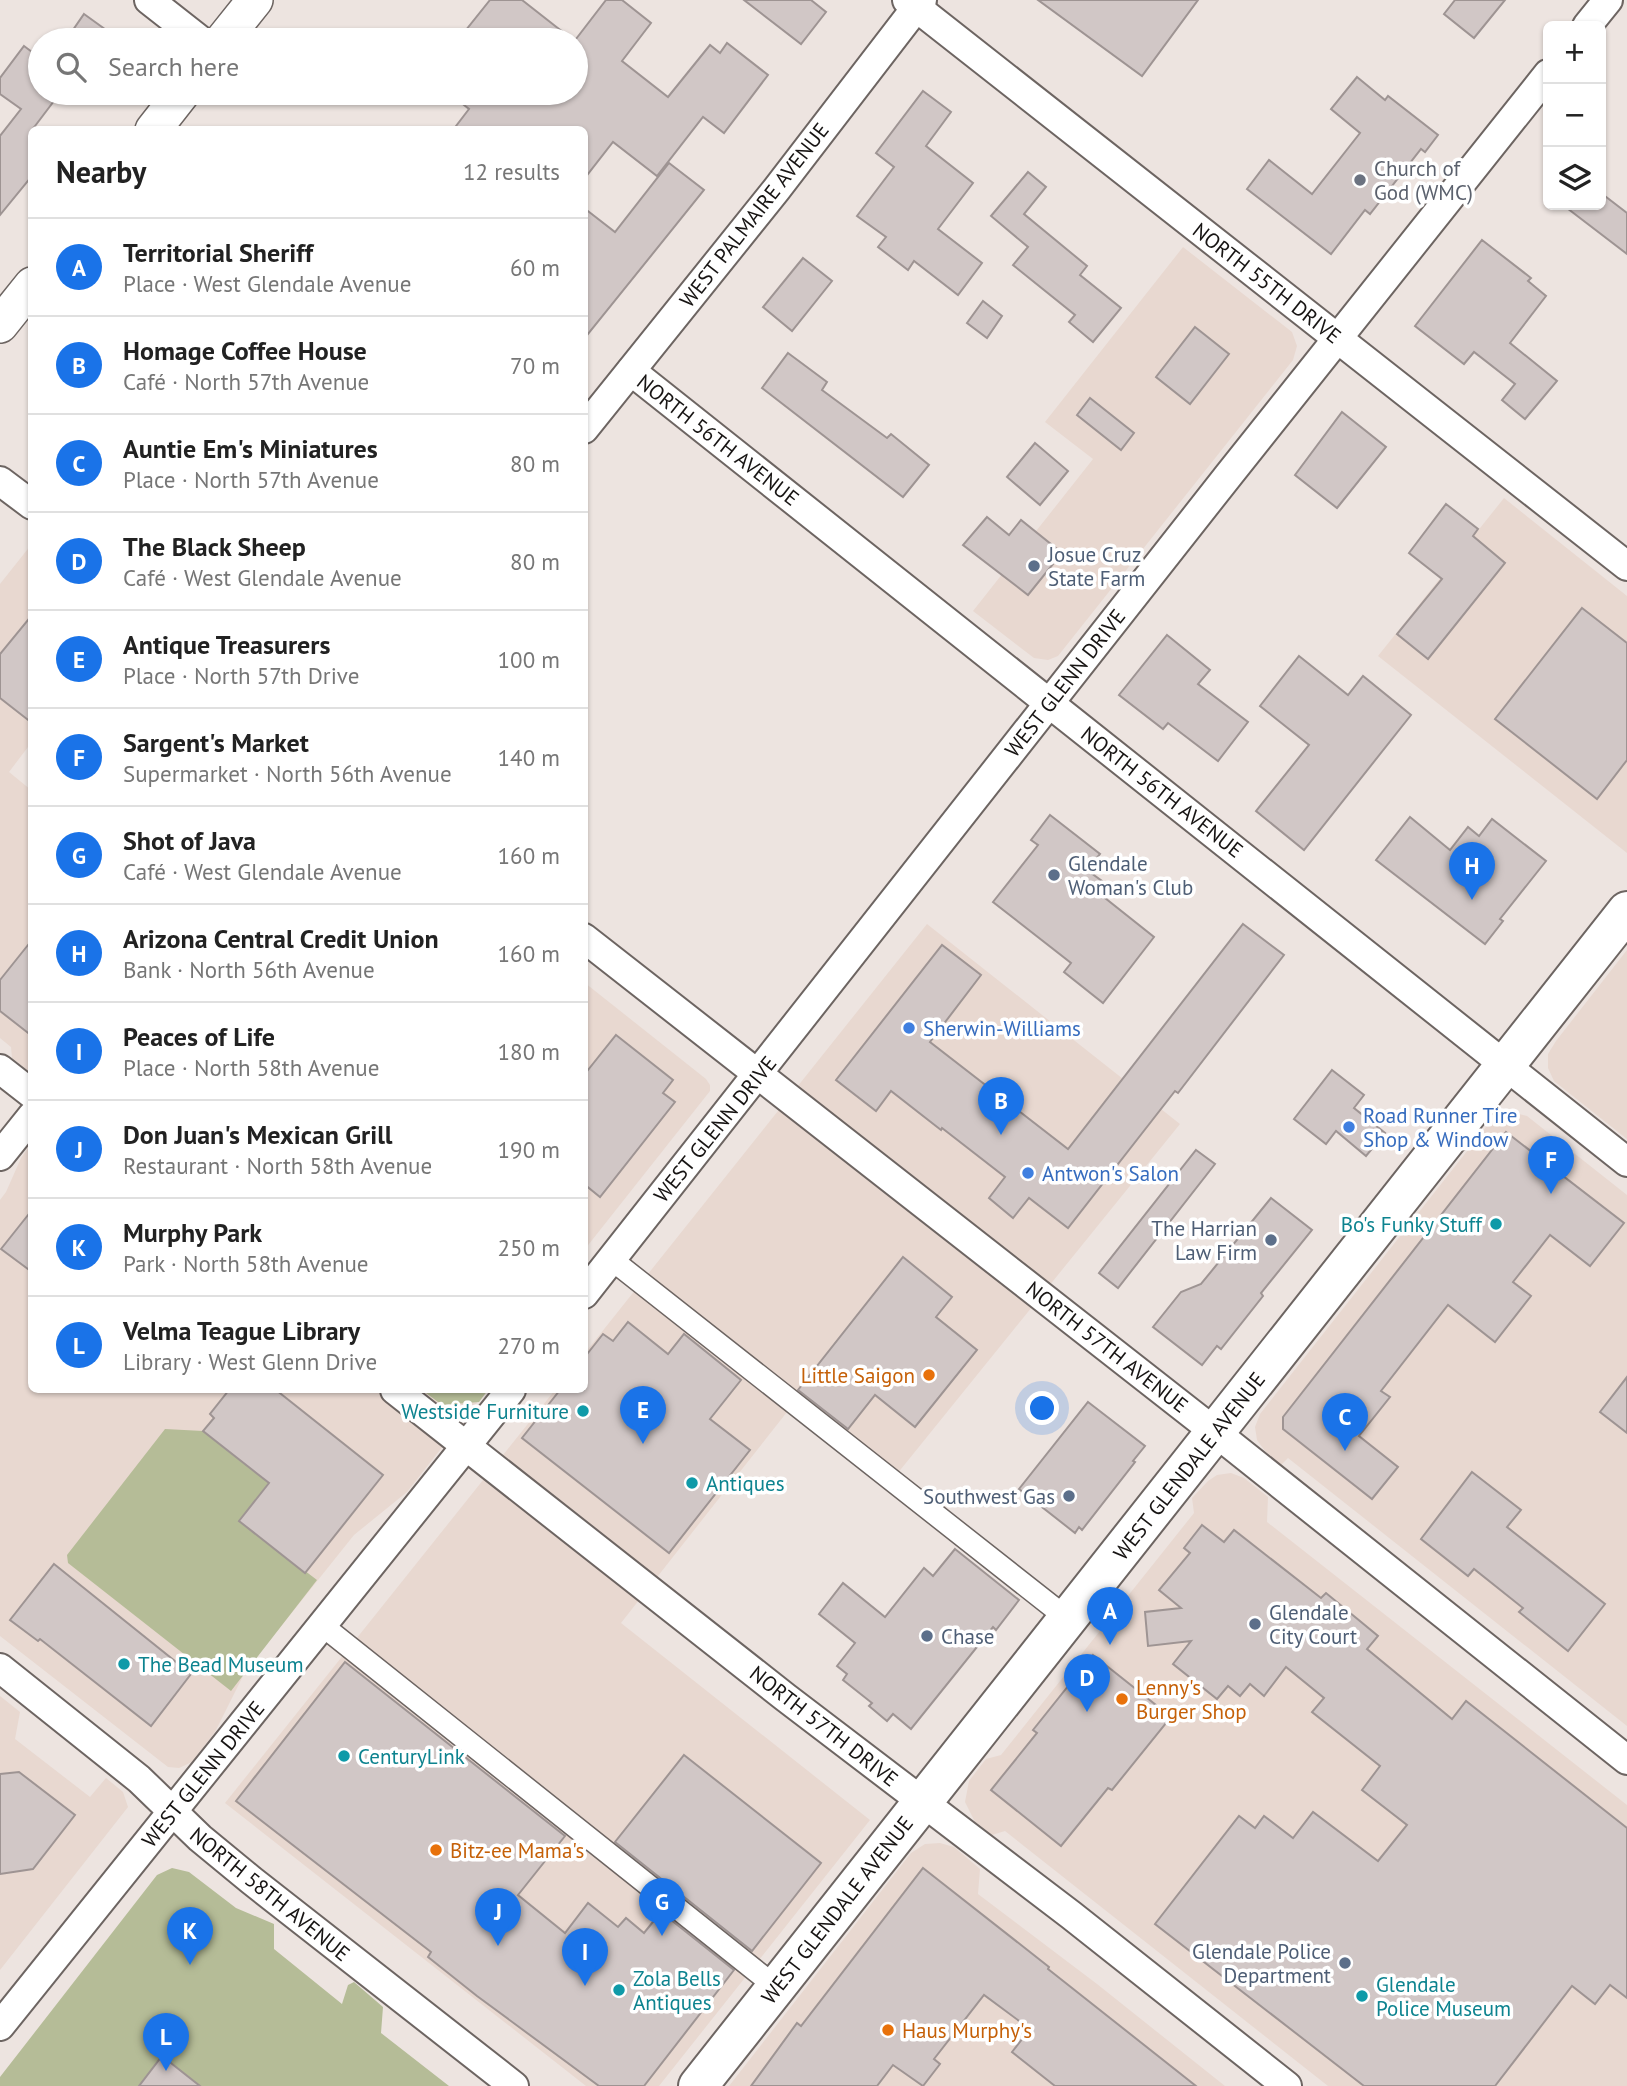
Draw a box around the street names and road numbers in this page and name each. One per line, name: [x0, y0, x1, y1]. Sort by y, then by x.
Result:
street label: WEST PALMAIRE AVENUE: [673, 117, 835, 313]
street label: NORTH 55TH DRIVE: [1187, 217, 1347, 349]
street label: NORTH 56TH AVENUE: [632, 368, 804, 512]
street label: WEST GLENN DRIVE: [999, 604, 1131, 762]
street label: NORTH 56TH AVENUE: [1076, 720, 1248, 864]
street label: WEST GLENN DRIVE: [648, 1050, 782, 1208]
street label: NORTH 57TH AVENUE: [1021, 1275, 1193, 1419]
street label: WEST GLENDALE AVENUE: [1107, 1366, 1271, 1566]
street label: NORTH 57TH DRIVE: [744, 1660, 904, 1792]
street label: WEST GLENN DRIVE: [136, 1695, 270, 1853]
street label: WEST GLENDALE AVENUE: [755, 1810, 919, 2010]
street label: NORTH 58TH AVENUE: [184, 1821, 356, 1967]

